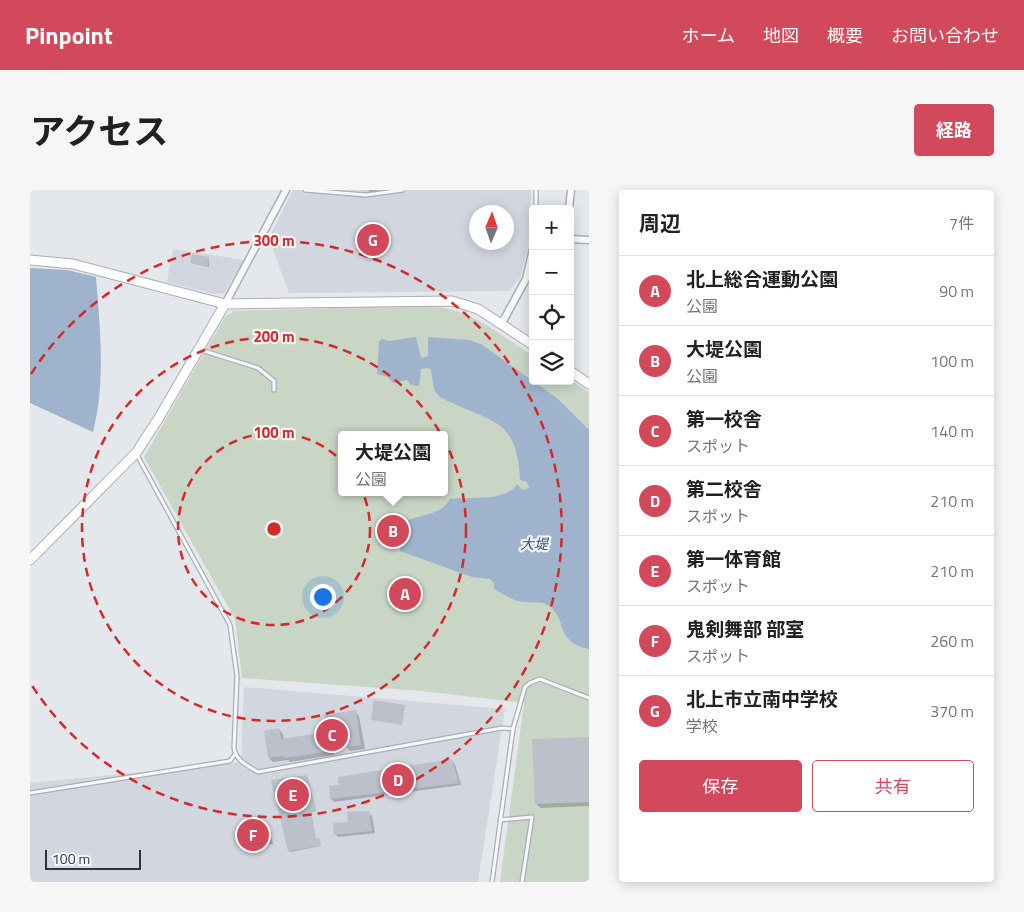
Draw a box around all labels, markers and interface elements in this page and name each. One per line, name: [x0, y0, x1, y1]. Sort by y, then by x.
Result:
text: Pinpoint: [25, 17, 113, 53]
text: ホーム: [682, 22, 735, 49]
text: 地図: [763, 22, 799, 49]
text: 概要: [827, 22, 863, 49]
text: お問い合わせ: [891, 22, 999, 49]
text: アクセス: [30, 104, 168, 158]
button: 経路: [914, 104, 994, 156]
north arrow: [469, 205, 514, 250]
map controls: [529, 205, 574, 385]
button: +: [529, 205, 574, 250]
text: 周辺: [639, 207, 681, 239]
text: 7件: [949, 211, 974, 235]
pin: G: [357, 221, 389, 259]
text: 300 m: [253, 229, 295, 252]
button: −: [529, 250, 574, 295]
text: 北上総合運動公園: [686, 264, 838, 293]
text: A: [650, 279, 660, 303]
text: 90 m: [939, 279, 974, 303]
text: 公園: [686, 294, 718, 318]
button: locate: [529, 295, 574, 340]
text: 200 m: [253, 325, 295, 348]
text: 大堤公園: [686, 334, 762, 363]
button: layers: [529, 340, 574, 385]
text: B: [650, 349, 660, 373]
text: 100 m: [930, 349, 974, 373]
text: 公園: [686, 364, 718, 388]
text: 第一校舎: [686, 404, 762, 433]
text: C: [651, 419, 659, 443]
text: 140 m: [930, 419, 974, 443]
text: 100 m: [253, 421, 295, 444]
popup: [338, 431, 448, 496]
text: スポット: [686, 434, 750, 458]
text: 大堤公園: [355, 437, 431, 466]
text: 公園: [355, 467, 387, 491]
text: 第二校舎: [686, 474, 762, 503]
text: D: [650, 489, 660, 513]
text: 210 m: [930, 489, 974, 513]
text: スポット: [686, 504, 750, 528]
pin: B: [377, 512, 409, 550]
centre of rings: [265, 520, 283, 538]
water label: 大堤: [520, 533, 550, 554]
text: 第一体育館: [686, 544, 781, 573]
text: E: [651, 559, 659, 583]
text: 210 m: [930, 559, 974, 583]
text: スポット: [686, 574, 750, 598]
pin: A: [389, 575, 421, 613]
your location: [310, 584, 336, 610]
text: 鬼剣舞部 部室: [686, 614, 804, 643]
text: F: [651, 629, 659, 653]
text: 260 m: [930, 629, 974, 653]
text: スポット: [686, 644, 750, 668]
text: 北上市立南中学校: [686, 684, 838, 713]
text: G: [650, 699, 660, 723]
text: 370 m: [930, 699, 974, 723]
text: 学校: [686, 714, 718, 738]
pin: C: [316, 716, 348, 754]
button: 保存: [639, 760, 802, 812]
button: 共有: [812, 760, 974, 812]
pin: D: [382, 761, 414, 799]
pin: E: [277, 776, 309, 814]
pin: F: [237, 816, 269, 854]
scale bar: [45, 847, 141, 870]
text: 100 m: [52, 848, 90, 869]

